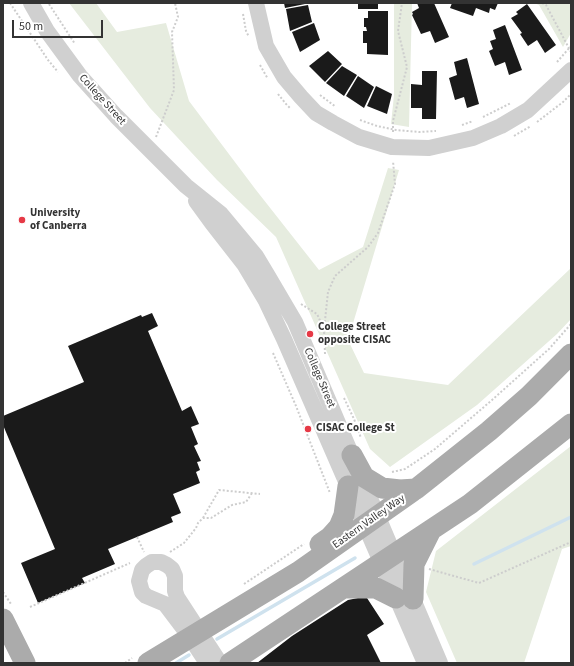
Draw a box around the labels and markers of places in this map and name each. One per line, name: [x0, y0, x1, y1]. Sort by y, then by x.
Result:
place label: University of Canberra: [30, 207, 87, 233]
marker: University of Canberra: [17, 215, 27, 225]
place label: College Street opposite CISAC: [318, 321, 391, 347]
marker: College Street opposite CISAC: [305, 329, 315, 339]
place label: CISAC College St: [316, 422, 395, 436]
marker: CISAC College St: [303, 424, 313, 434]

